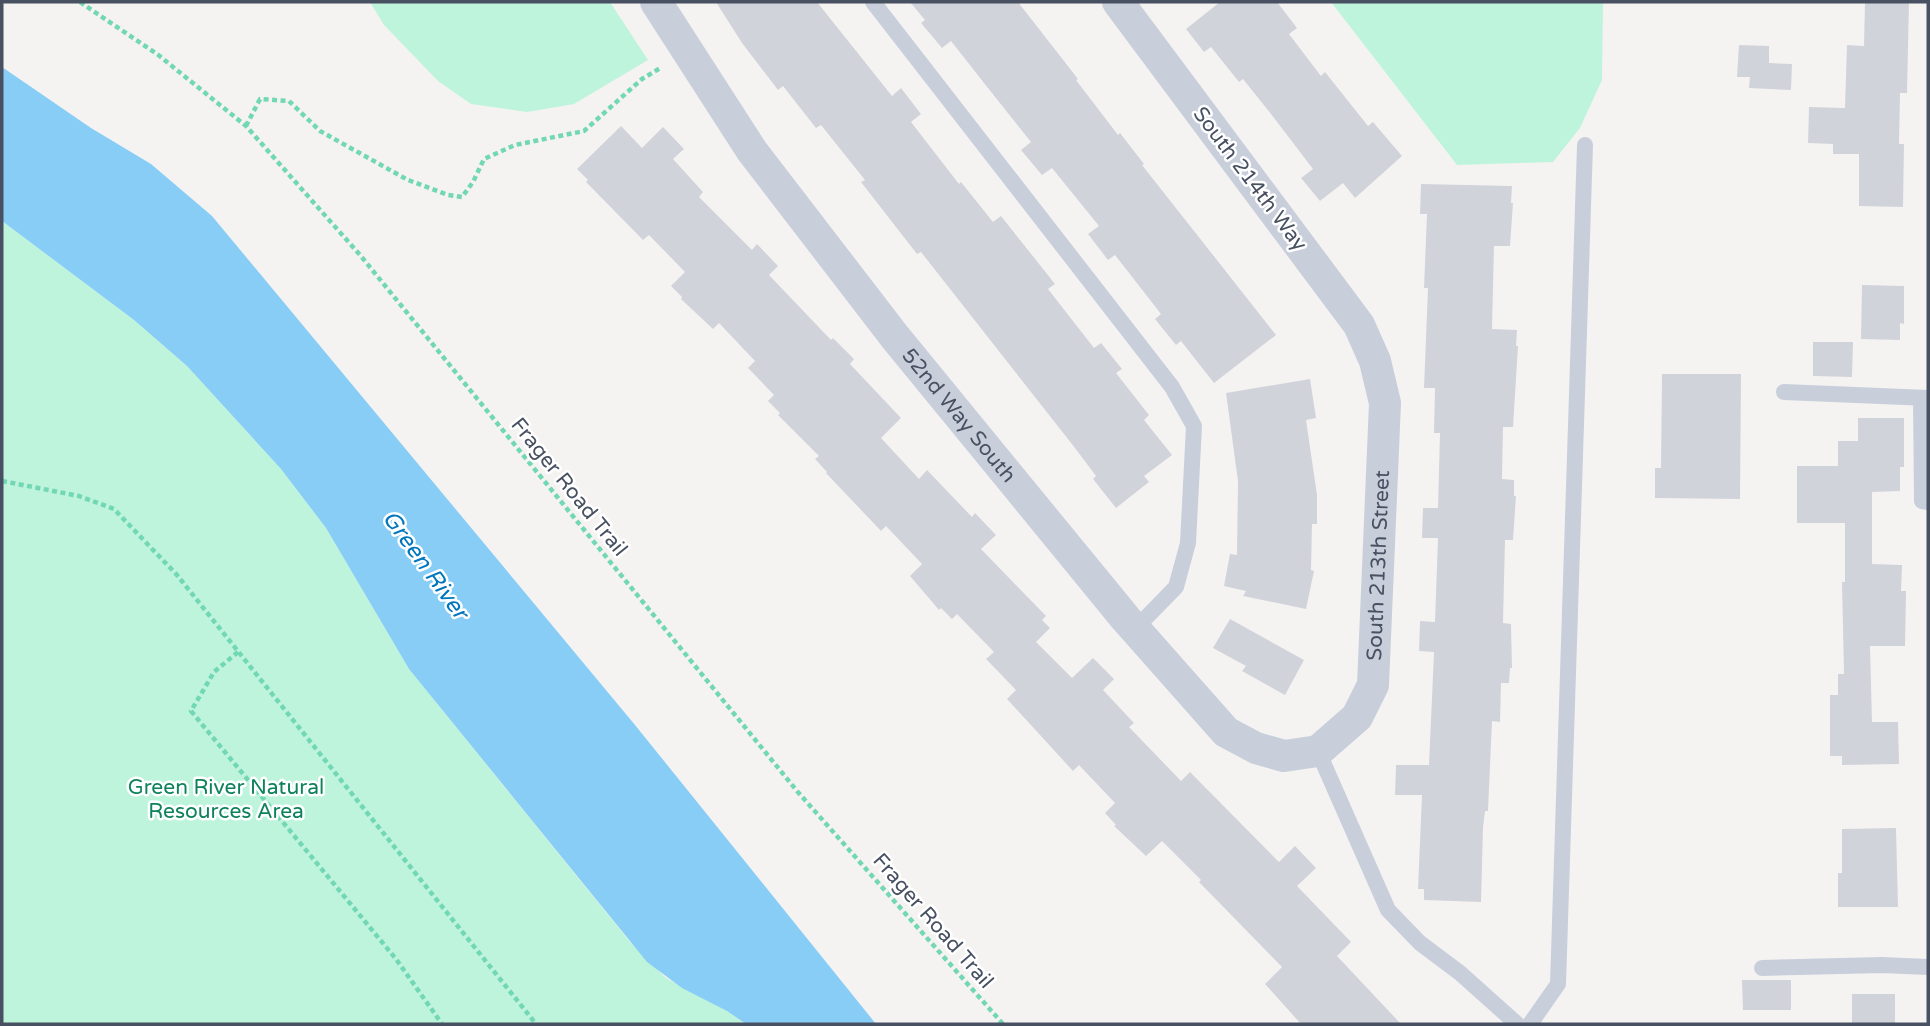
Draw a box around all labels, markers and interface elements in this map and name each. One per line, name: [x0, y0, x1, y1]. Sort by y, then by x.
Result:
street label: South 214th Way: [1188, 102, 1312, 256]
street label: 52nd Way South: [897, 343, 1021, 487]
street label: Frager Road Trail: [506, 413, 632, 561]
street label: South 213th Street: [1362, 470, 1395, 661]
water label: Green River: [376, 505, 476, 628]
park label: Green River Natural Resources Area: [128, 775, 324, 824]
street label: Frager Road Trail: [868, 848, 998, 994]

